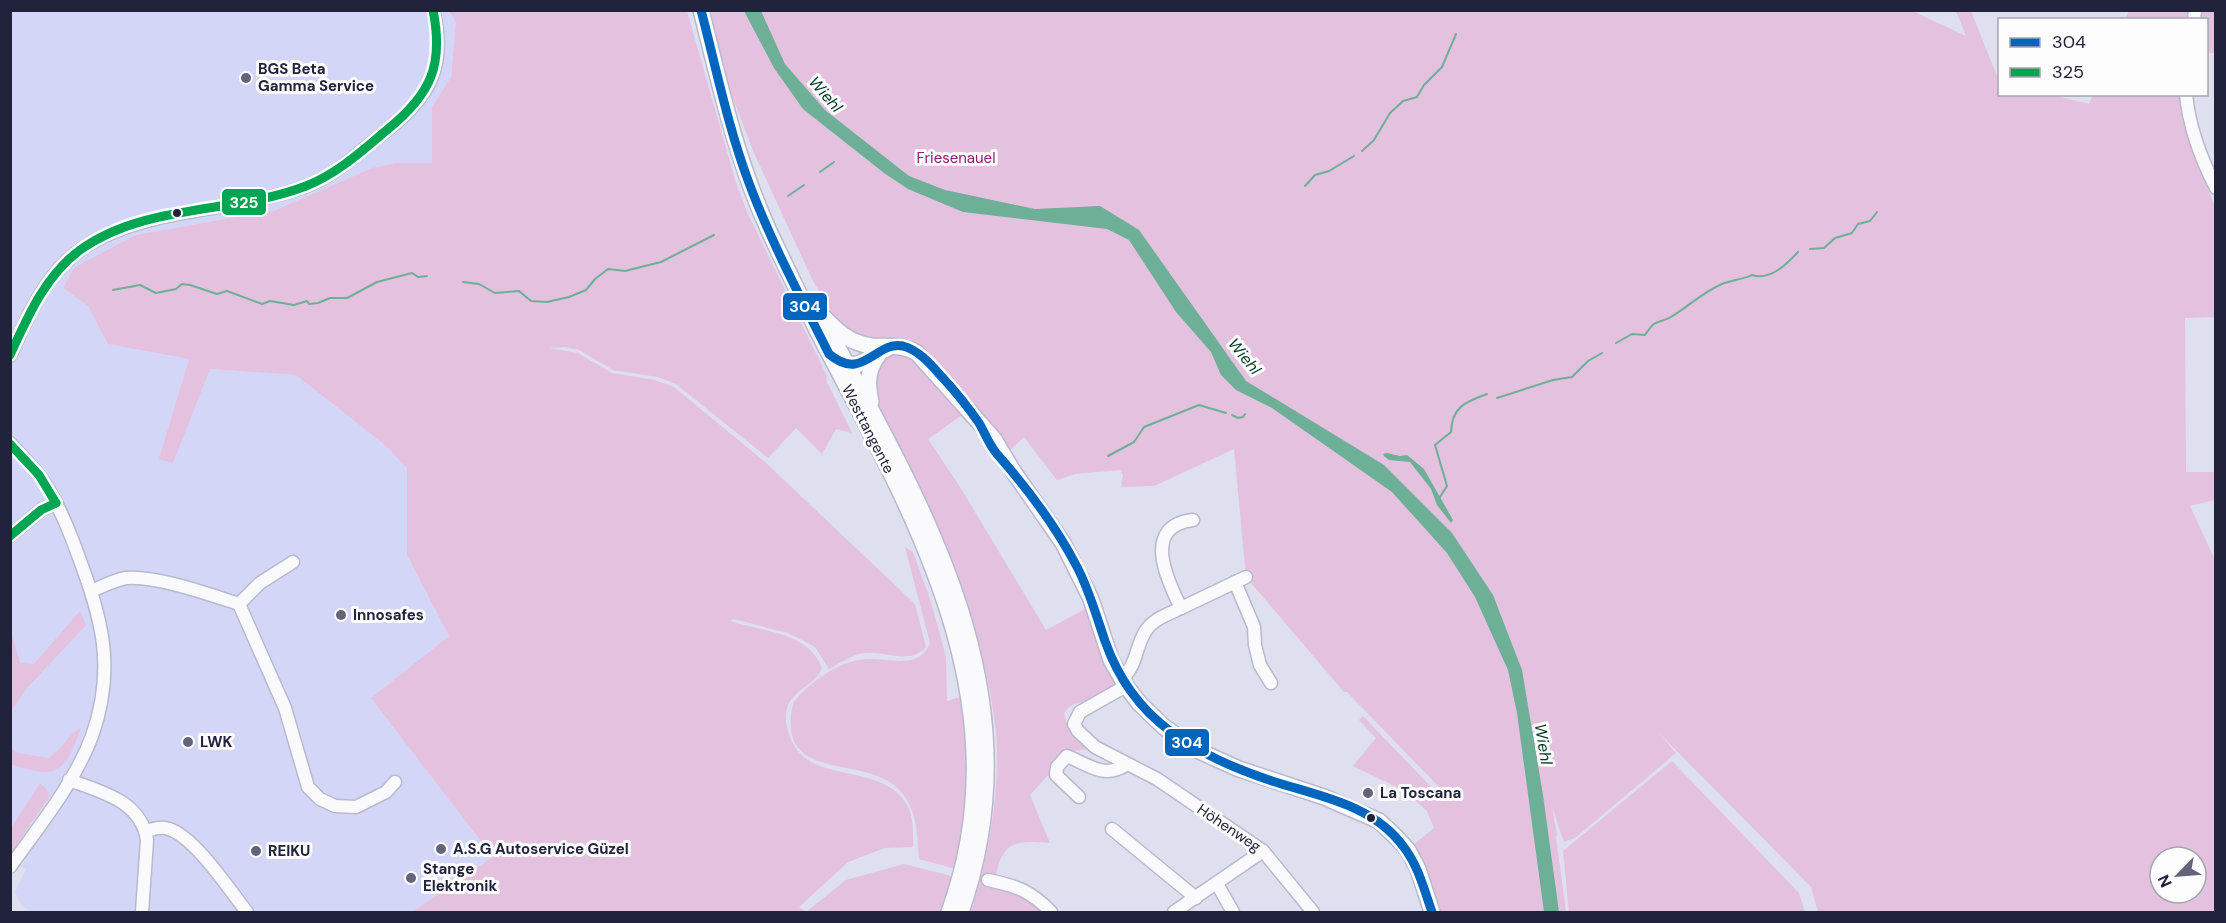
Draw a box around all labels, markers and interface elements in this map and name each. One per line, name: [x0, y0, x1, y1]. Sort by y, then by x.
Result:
legend: [1998, 18, 2208, 96]
text: 304: [2052, 30, 2086, 54]
place label: BGS Beta Gamma Service: [258, 59, 374, 96]
text: 325: [2052, 60, 2084, 84]
marker: BGS Beta Gamma Service: [239, 71, 253, 85]
water label: Wiehl: [804, 72, 847, 117]
park label: Friesenauel: [917, 148, 995, 168]
line badge: 325: [221, 188, 267, 216]
text: 325: [230, 192, 258, 213]
unlabelled marker: [171, 207, 183, 219]
line badge: 304: [782, 292, 828, 321]
text: 304: [789, 296, 821, 317]
water label: Wiehl: [1223, 334, 1266, 379]
street label: Westtangente: [837, 381, 899, 477]
place label: Innosafes: [353, 605, 424, 625]
marker: Innosafes: [334, 608, 348, 622]
water label: Wiehl: [1530, 722, 1557, 767]
line badge: 304: [1164, 728, 1210, 757]
place label: LWK: [200, 732, 233, 752]
text: 304: [1171, 732, 1203, 753]
marker: LWK: [181, 735, 195, 749]
place label: La Toscana: [1380, 783, 1461, 803]
marker: La Toscana: [1361, 786, 1375, 800]
street label: Höhenweg: [1193, 799, 1265, 857]
unlabelled marker: [1365, 812, 1377, 824]
place label: A.S.G Autoservice Güzel: [453, 839, 629, 859]
place label: REIKU: [268, 841, 310, 861]
marker: A.S.G Autoservice Güzel: [434, 842, 448, 856]
marker: REIKU: [249, 844, 263, 858]
north arrow: [2148, 845, 2208, 905]
place label: Stange Elektronik: [423, 859, 497, 896]
marker: Stange Elektronik: [404, 871, 418, 885]
text: N: [2153, 871, 2177, 891]

